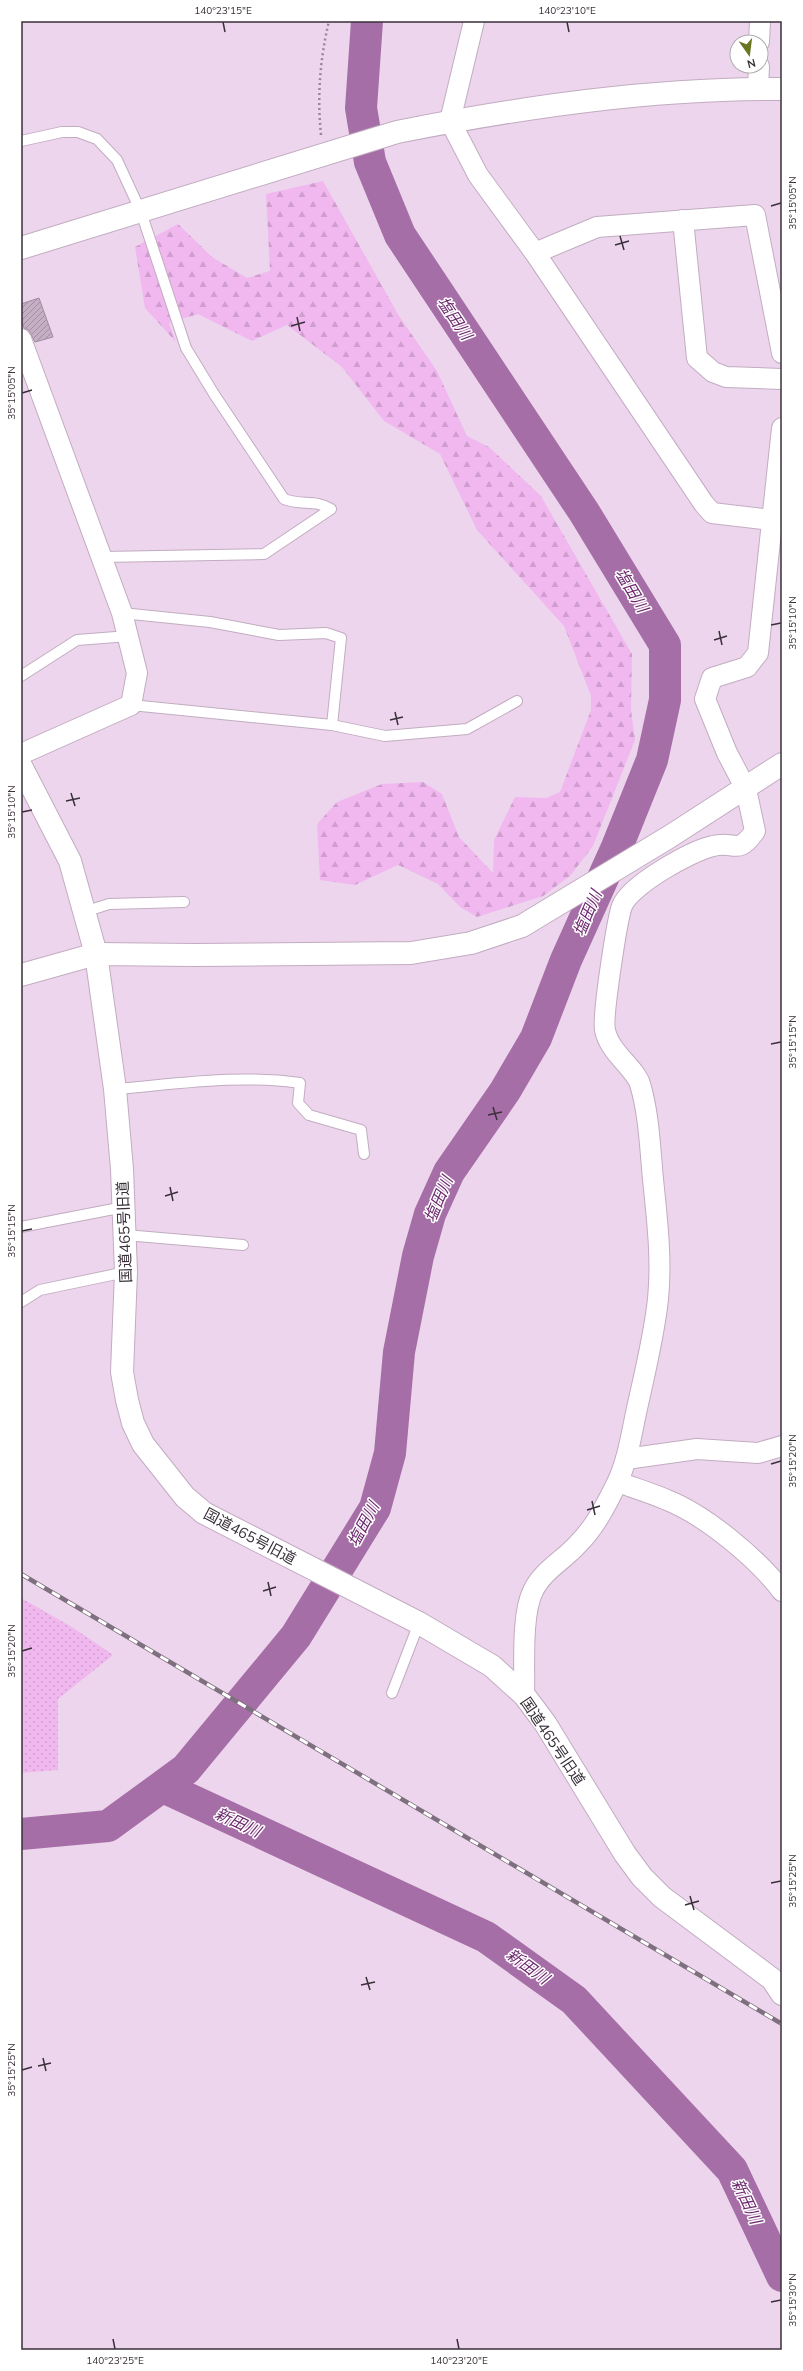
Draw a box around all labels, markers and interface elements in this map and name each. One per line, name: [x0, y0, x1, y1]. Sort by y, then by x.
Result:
text: 140°23'15"E: [194, 4, 252, 17]
text: 140°23'10"E: [538, 4, 596, 17]
north arrow: [729, 34, 769, 74]
text: N: [746, 56, 757, 72]
text: 35°15'05"N: [786, 176, 799, 230]
water label: 塩田川: [433, 293, 478, 345]
text: 35°15'05"N: [5, 366, 18, 420]
water label: 塩田川: [611, 564, 654, 617]
text: 35°15'10"N: [786, 596, 799, 650]
text: 35°15'10"N: [5, 785, 18, 839]
water label: 塩田川: [568, 885, 606, 939]
text: 35°15'15"N: [786, 1015, 799, 1069]
water label: 塩田川: [419, 1171, 457, 1225]
street label: 国道465号旧道: [113, 1181, 135, 1283]
text: 35°15'15"N: [5, 1204, 18, 1258]
text: 35°15'20"N: [786, 1434, 799, 1488]
water label: 塩田川: [343, 1496, 384, 1550]
street label: 国道465号旧道: [201, 1504, 299, 1568]
text: 35°15'20"N: [5, 1624, 18, 1678]
street label: 国道465号旧道: [517, 1693, 589, 1789]
water label: 新田川: [212, 1803, 266, 1842]
text: 35°15'25"N: [786, 1854, 799, 1908]
water label: 新田川: [503, 1944, 555, 1989]
text: 35°15'25"N: [5, 2043, 18, 2097]
water label: 新田川: [728, 2175, 767, 2229]
text: 35°15'30"N: [786, 2273, 799, 2327]
text: 140°23'25"E: [86, 2354, 144, 2367]
text: 140°23'20"E: [430, 2354, 488, 2367]

